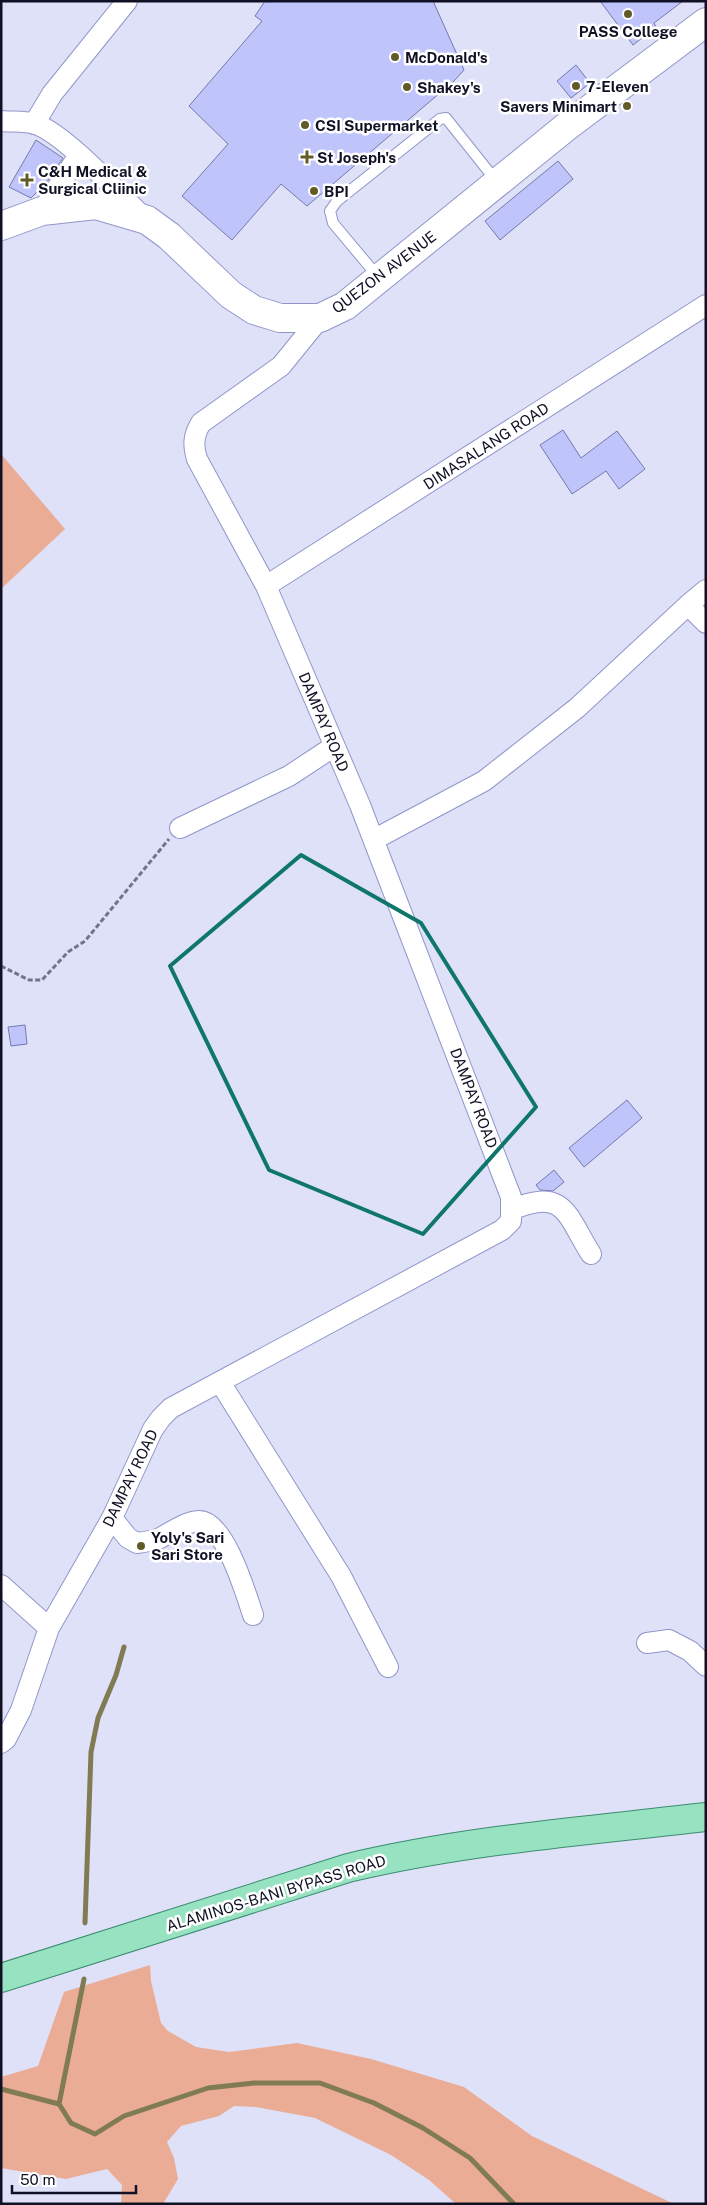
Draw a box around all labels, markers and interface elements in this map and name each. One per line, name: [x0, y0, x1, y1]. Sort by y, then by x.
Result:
marker: PASS College: [622, 8, 634, 20]
place label: PASS College: [579, 23, 677, 40]
place label: McDonald's: [405, 49, 488, 66]
marker: McDonald's: [389, 51, 401, 63]
place label: 7-Eleven: [586, 78, 649, 95]
place label: Shakey's: [417, 79, 481, 96]
marker: 7-Eleven: [570, 80, 582, 92]
marker: Shakey's: [401, 81, 413, 93]
place label: Savers Minimart: [500, 98, 617, 115]
marker: Savers Minimart: [621, 100, 633, 112]
place label: CSI Supermarket: [315, 117, 438, 134]
marker: CSI Supermarket: [299, 119, 311, 131]
place label: St Joseph's: [317, 149, 396, 166]
marker: St Joseph's: [301, 151, 313, 163]
place label: C&H Medical & Surgical Cliinic: [38, 163, 148, 197]
marker: C&H Medical & Surgical Cliinic: [20, 173, 34, 187]
place label: BPI: [324, 183, 349, 200]
marker: BPI: [308, 185, 320, 197]
street label: QUEZON AVENUE: [329, 227, 439, 317]
street label: DIMASALANG ROAD: [420, 399, 552, 493]
street label: DAMPAY ROAD: [295, 670, 353, 774]
street label: DAMPAY ROAD: [447, 1045, 501, 1151]
street label: DAMPAY ROAD: [99, 1427, 161, 1529]
place label: Yoly's Sari Sari Store: [151, 1529, 224, 1563]
marker: Yoly's Sari Sari Store: [135, 1540, 147, 1552]
street label: ALAMINOS-BANI BYPASS ROAD: [164, 1851, 388, 1935]
scale bar: [12, 2162, 136, 2194]
text: 50 m: [20, 2171, 55, 2188]

